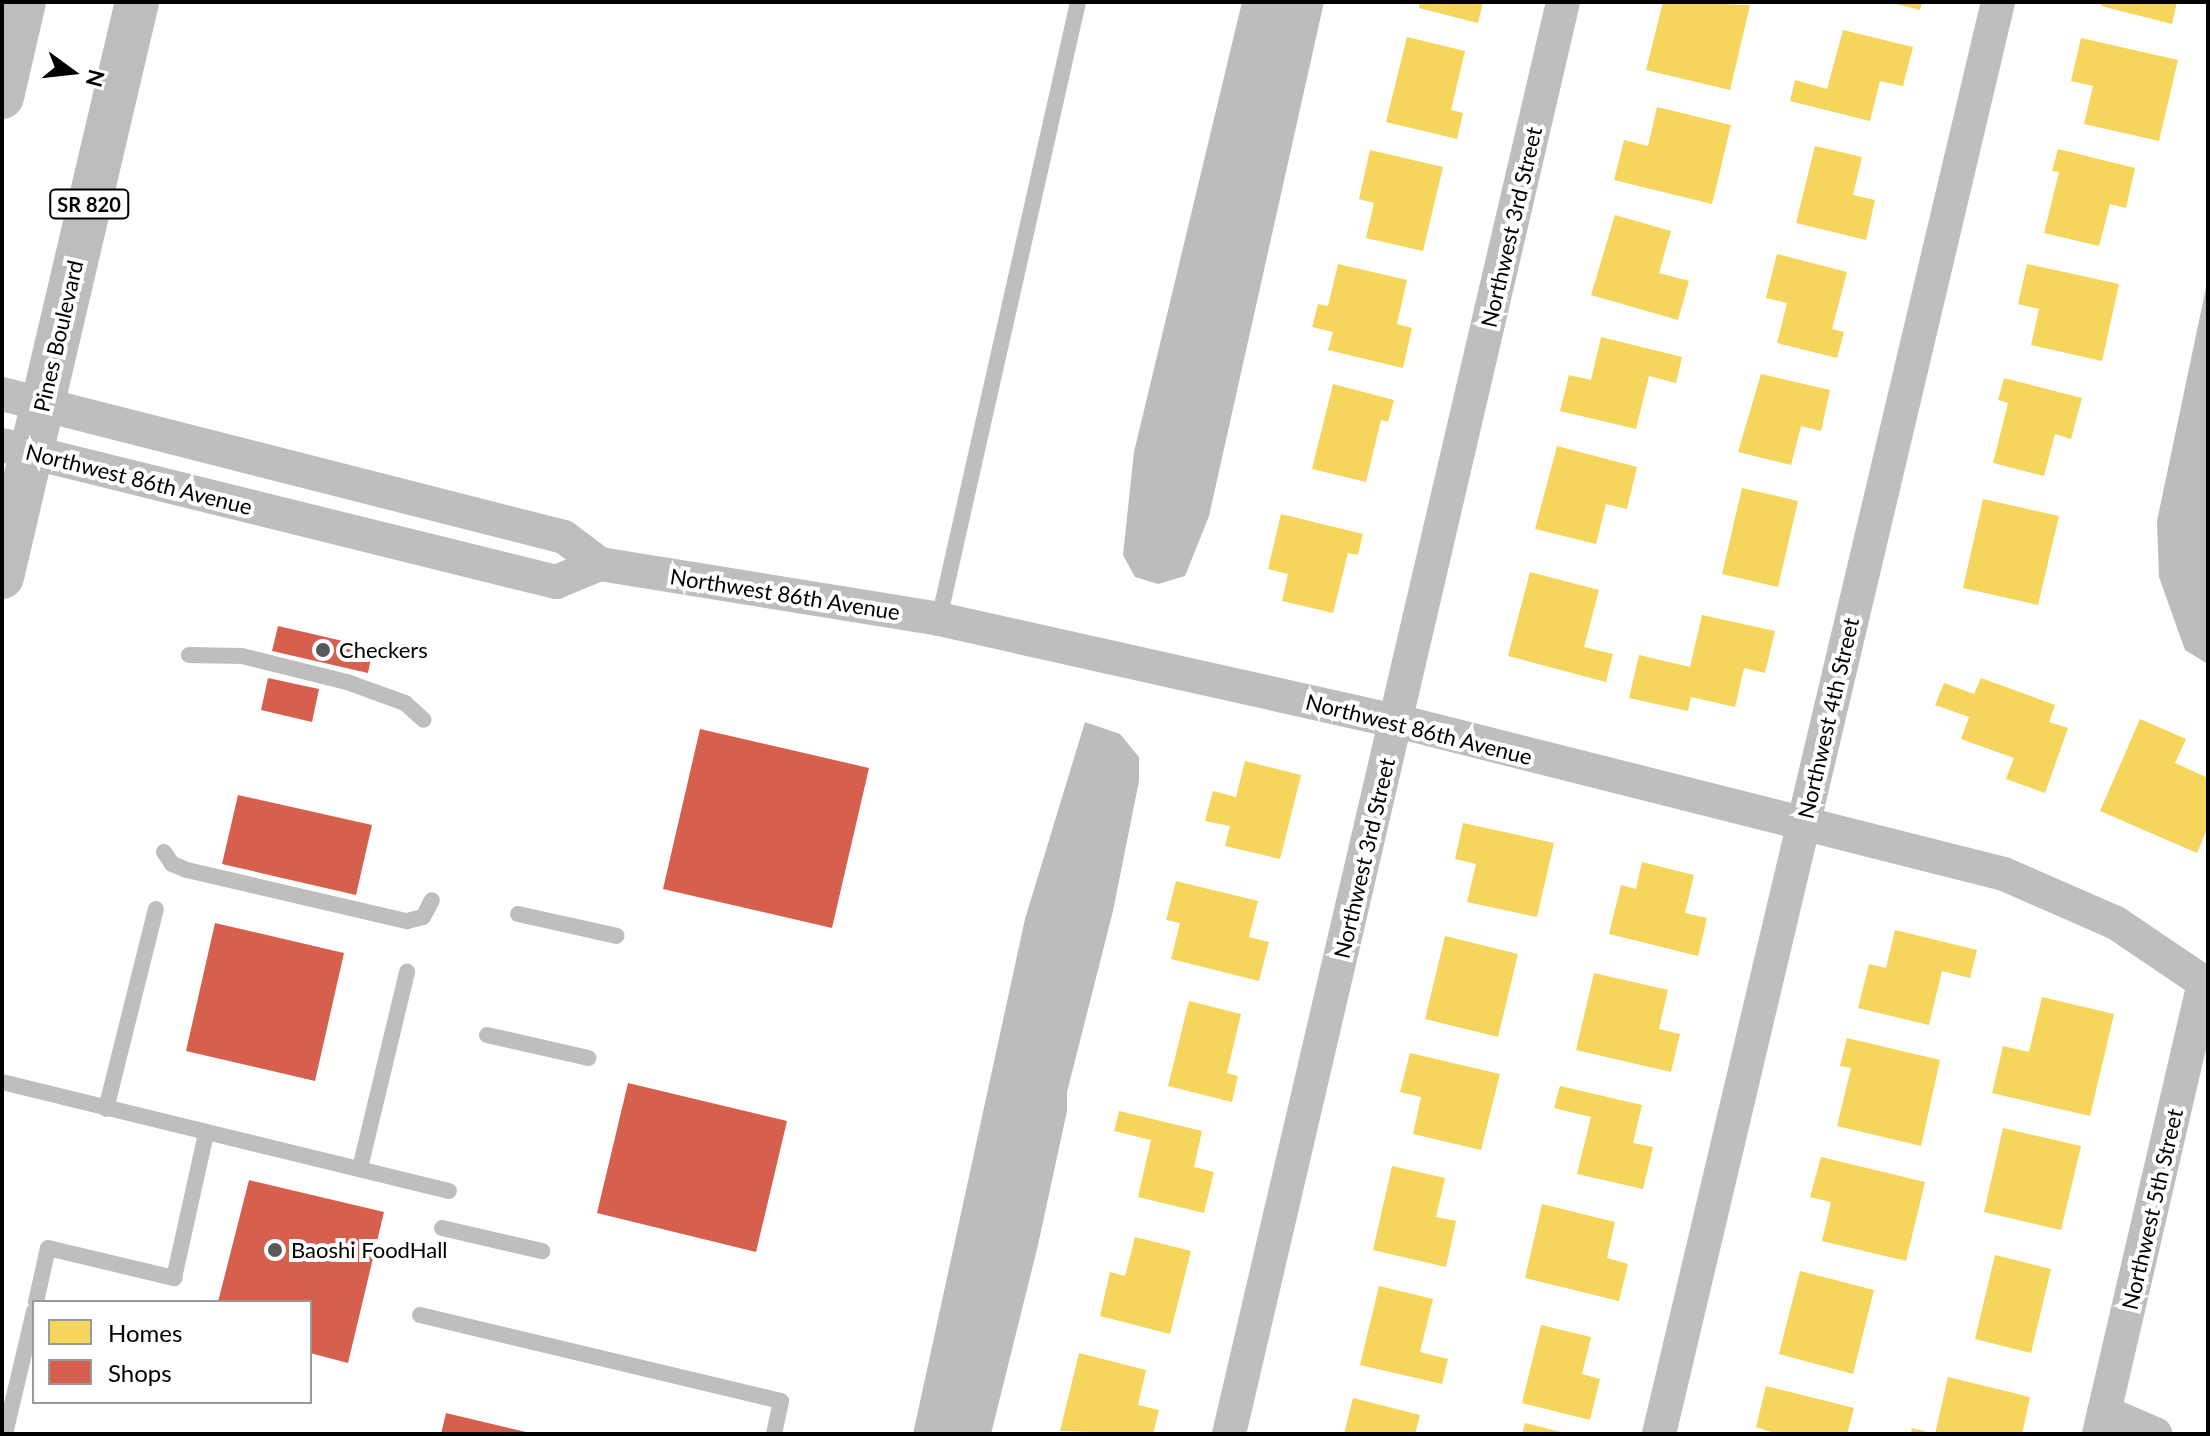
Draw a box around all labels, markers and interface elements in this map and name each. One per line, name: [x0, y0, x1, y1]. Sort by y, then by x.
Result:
north arrow: [32, 32, 112, 112]
text: N: [80, 67, 111, 90]
street label: Northwest 3rd Street: [1475, 124, 1547, 330]
road number: SR 820: [49, 188, 129, 220]
street label: Pines Boulevard: [28, 258, 88, 414]
street label: Northwest 86th Avenue: [23, 438, 255, 520]
street label: Northwest 86th Avenue: [668, 563, 902, 625]
street label: Northwest 4th Street: [1792, 615, 1864, 821]
place label: Checkers: [339, 637, 428, 663]
marker: Checkers: [314, 641, 332, 659]
street label: Northwest 86th Avenue: [1303, 688, 1535, 770]
street label: Northwest 3rd Street: [1328, 755, 1400, 961]
street label: Northwest 5th Street: [2116, 1106, 2188, 1312]
place label: Baoshi FoodHall: [291, 1237, 448, 1263]
marker: Baoshi FoodHall: [266, 1241, 284, 1259]
legend: [32, 1300, 312, 1404]
text: Homes: [108, 1318, 182, 1347]
text: Shops: [108, 1358, 172, 1387]

